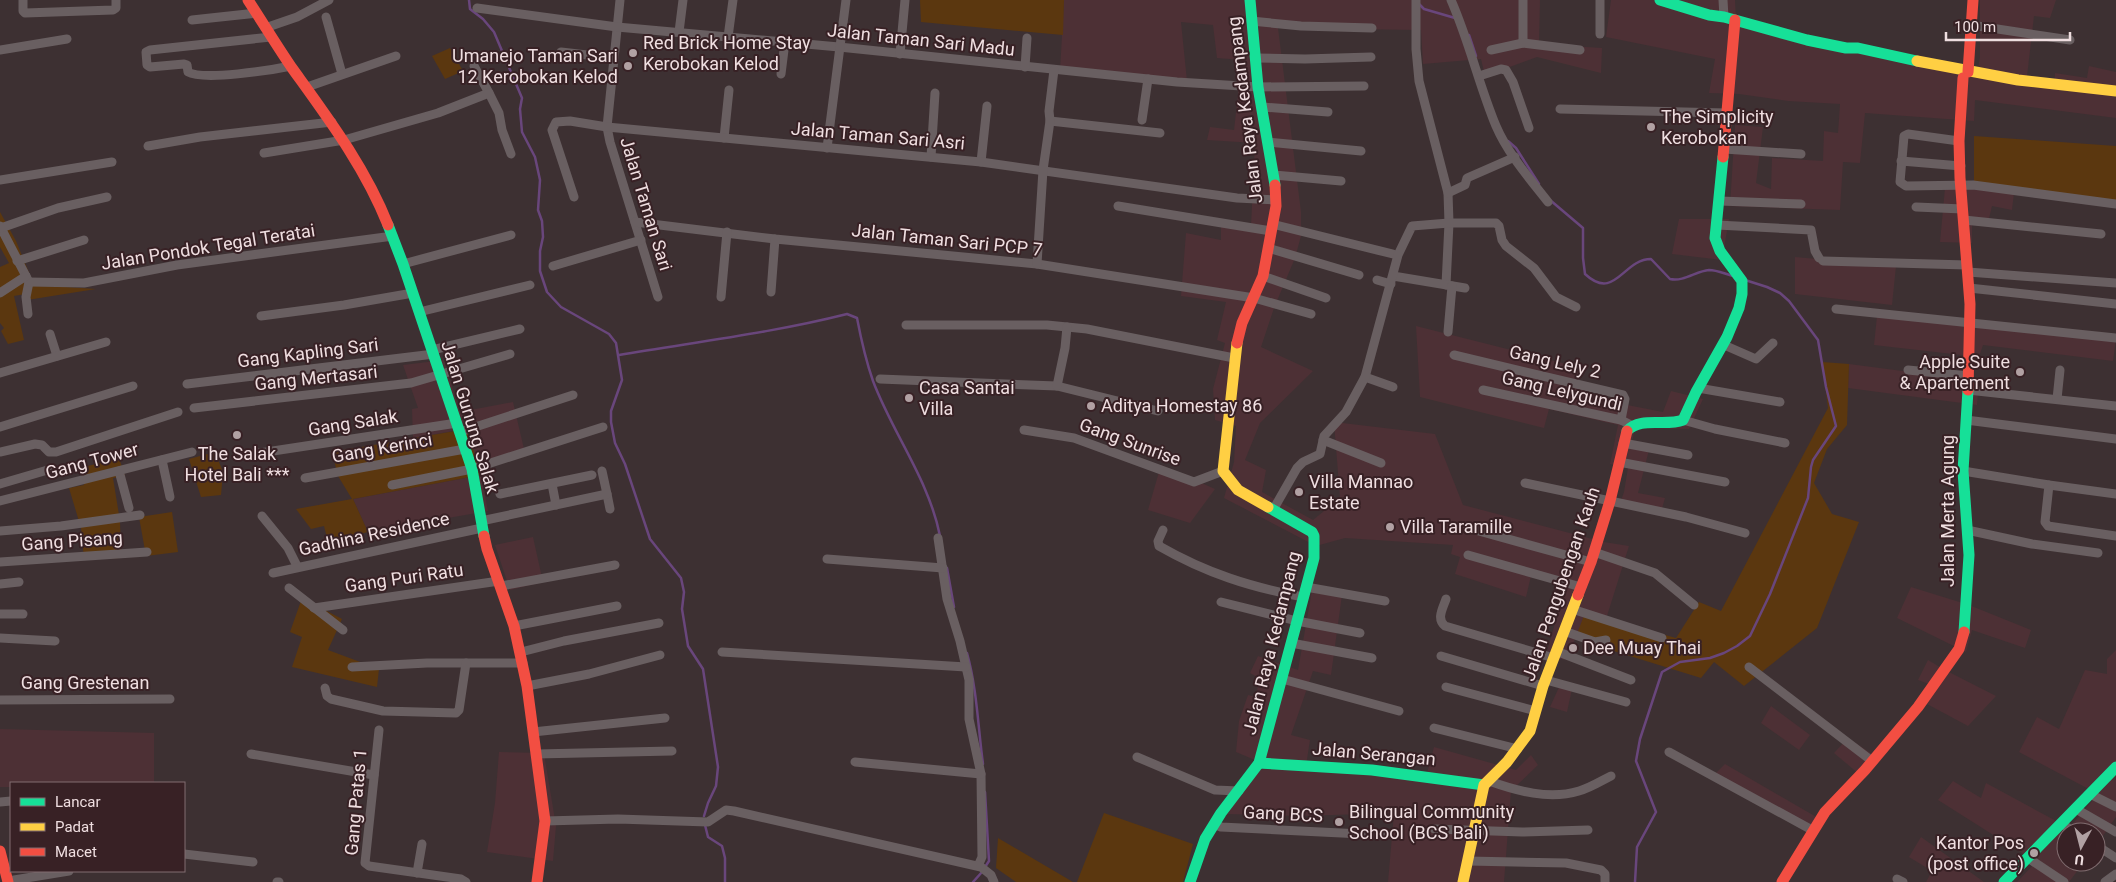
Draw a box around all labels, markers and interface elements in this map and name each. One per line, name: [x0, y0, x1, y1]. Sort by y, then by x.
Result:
scale bar: [1946, 10, 2070, 42]
street label: Jalan Raya Kedampang: [1223, 15, 1266, 205]
text: 100 m: [1954, 18, 1996, 36]
street label: Jalan Taman Sari Madu: [826, 19, 1016, 60]
place label: Red Brick Home Stay Kerobokan Kelod: [643, 32, 811, 74]
place label: Umanejo Taman Sari 12 Kerobokan Kelod: [452, 45, 618, 87]
marker: Red Brick Home Stay Kerobokan Kelod: [627, 47, 639, 59]
marker: Umanejo Taman Sari 12 Kerobokan Kelod: [622, 60, 634, 72]
place label: The Simplicity Kerobokan: [1661, 106, 1774, 148]
street label: Jalan Taman Sari Asri: [790, 117, 966, 154]
marker: The Simplicity Kerobokan: [1645, 121, 1657, 133]
street label: Jalan Taman Sari: [616, 135, 677, 273]
street label: Jalan Pondok Tegal Teratai: [100, 219, 316, 274]
street label: Jalan Taman Sari PCP 7: [851, 219, 1044, 260]
street label: Gang Kapling Sari: [236, 333, 380, 372]
street label: Jalan Gunung Salak: [437, 338, 504, 497]
street label: Gang Lely 2: [1507, 341, 1603, 382]
place label: Apple Suite & Apartement: [1900, 351, 2010, 393]
street label: Gang Mertasari: [253, 361, 379, 394]
street label: Gang Lelygundi: [1500, 366, 1624, 415]
marker: Apple Suite & Apartement: [2014, 366, 2026, 378]
place label: Casa Santai Villa: [919, 377, 1015, 419]
marker: Casa Santai Villa: [903, 392, 915, 404]
place label: Aditya Homestay 86: [1101, 395, 1262, 416]
marker: Aditya Homestay 86: [1085, 400, 1097, 412]
street label: Gang Salak: [307, 405, 400, 440]
street label: Gang Sunrise: [1077, 413, 1184, 470]
street label: Gang Kerinci: [330, 428, 434, 467]
marker: The Salak Hotel Bali ***: [231, 429, 243, 441]
street label: Jalan Merta Agung: [1937, 435, 1958, 587]
street label: Gang Tower: [43, 438, 141, 483]
place label: The Salak Hotel Bali ***: [185, 443, 290, 485]
place label: Villa Mannao Estate: [1309, 471, 1413, 513]
street label: Jalan Pengubengan Kauh: [1517, 484, 1604, 684]
marker: Villa Mannao Estate: [1293, 486, 1305, 498]
street label: Gadhina Residence: [297, 507, 451, 560]
place label: Villa Taramille: [1400, 516, 1512, 537]
marker: Villa Taramille: [1384, 521, 1396, 533]
street label: Gang Pisang: [21, 526, 123, 555]
street label: Jalan Raya Kedampang: [1239, 549, 1304, 737]
street label: Gang Puri Ratu: [343, 559, 465, 596]
place label: Dee Muay Thai: [1583, 637, 1701, 658]
marker: Dee Muay Thai: [1567, 642, 1579, 654]
street label: Gang Grestenan: [21, 672, 149, 693]
street label: Jalan Serangan: [1311, 738, 1437, 769]
street label: Gang Patas 1: [340, 748, 371, 856]
legend: [10, 782, 185, 872]
text: Lancar: [55, 793, 101, 811]
street label: Gang BCS: [1242, 801, 1324, 826]
place label: Bilingual Community School (BCS Bali): [1349, 801, 1515, 844]
marker: Bilingual Community School (BCS Bali): [1333, 816, 1345, 828]
text: Padat: [55, 818, 94, 836]
north arrow: [2056, 822, 2106, 872]
place label: Kantor Pos (post office): [1927, 832, 2024, 875]
text: Macet: [55, 843, 97, 861]
marker: Kantor Pos (post office): [2028, 847, 2040, 859]
text: U: [2074, 851, 2085, 868]

